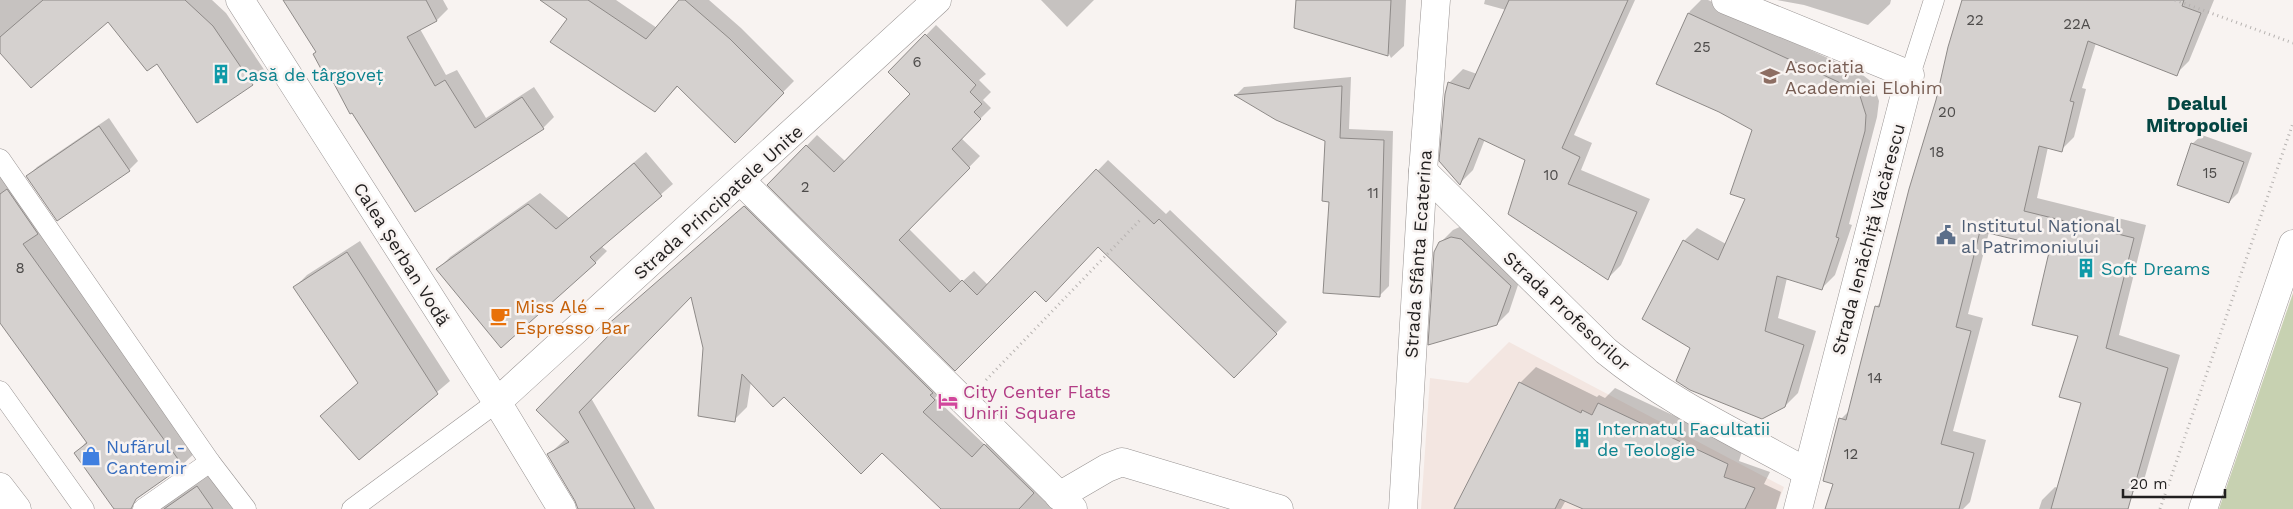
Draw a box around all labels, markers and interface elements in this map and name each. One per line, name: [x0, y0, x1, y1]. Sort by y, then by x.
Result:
house number: 22: [1966, 11, 1984, 29]
house number: 22A: [2063, 15, 2091, 33]
house number: 25: [1693, 38, 1711, 56]
house number: 6: [912, 53, 922, 71]
place label: Asociația Academiei Elohim: [1785, 56, 1943, 98]
building icon: Casă de târgoveț: [210, 63, 232, 85]
place label: Casă de târgoveț: [236, 64, 384, 85]
school or university icon: Asociația Academiei Elohim: [1759, 65, 1781, 87]
district label: Dealul Mitropoliei: [2146, 92, 2248, 137]
house number: 20: [1938, 103, 1956, 121]
street label: Strada Principatele Unite: [629, 121, 807, 283]
street label: Strada Ienăchiță Văcărescu: [1827, 121, 1909, 357]
house number: 18: [1929, 143, 1945, 161]
street label: Strada Sfânta Ecaterina: [1400, 149, 1436, 359]
house number: 15: [2203, 164, 2217, 182]
house number: 10: [1543, 166, 1559, 184]
house number: 2: [801, 178, 809, 196]
street label: Calea Șerban Vodă: [349, 179, 455, 329]
house number: 11: [1367, 184, 1379, 202]
place label: Institutul Național al Patrimoniului: [1961, 215, 2121, 257]
public building icon: Institutul Național al Patrimoniului: [1935, 224, 1957, 246]
street label: Strada Profesorilor: [1499, 247, 1635, 375]
building icon: Soft Dreams: [2075, 257, 2097, 279]
place label: Soft Dreams: [2101, 258, 2210, 279]
house number: 8: [15, 259, 25, 277]
place label: Miss Alé – Espresso Bar: [515, 296, 630, 338]
cafe icon: Miss Alé – Espresso Bar: [489, 305, 511, 327]
house number: 14: [1867, 369, 1883, 387]
place label: City Center Flats Unirii Square: [963, 381, 1111, 423]
hotel icon: City Center Flats Unirii Square: [937, 390, 959, 412]
place label: Internatul Facultatii de Teologie: [1597, 418, 1770, 460]
building icon: Internatul Facultatii de Teologie: [1571, 427, 1593, 449]
place label: Nufărul - Cantemir: [106, 436, 187, 478]
shop icon: Nufărul - Cantemir: [80, 445, 102, 467]
house number: 12: [1844, 445, 1858, 463]
scale bar: [2123, 466, 2226, 498]
text: 20 m: [2130, 475, 2168, 493]

